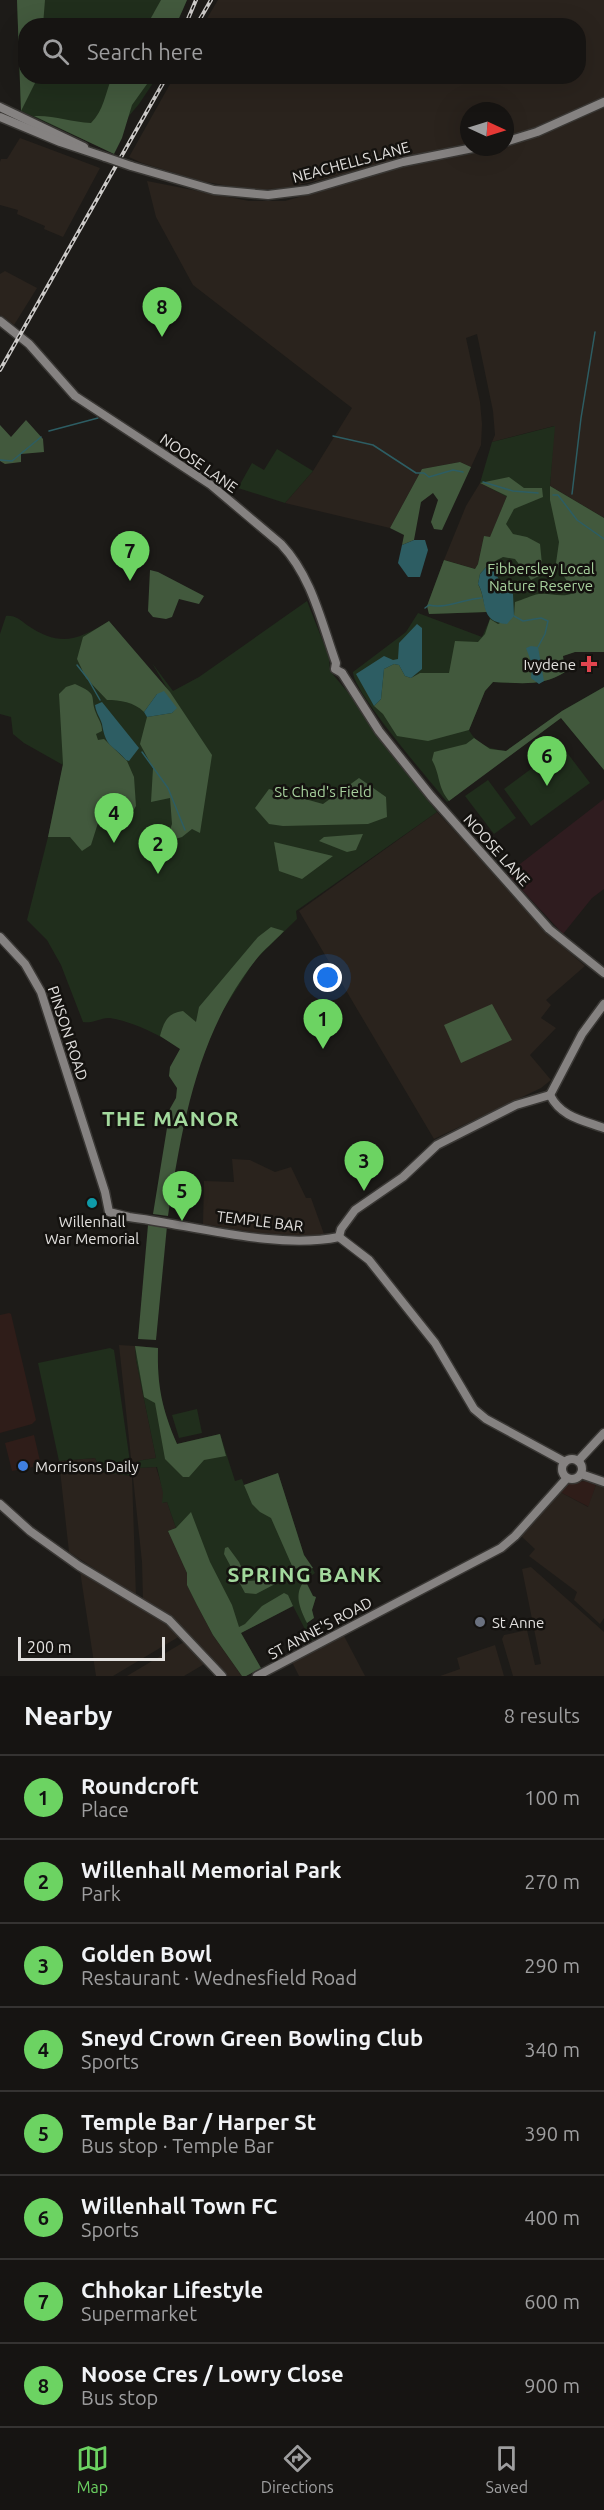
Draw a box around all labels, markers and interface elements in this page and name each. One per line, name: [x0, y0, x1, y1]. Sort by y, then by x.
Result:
search box: [18, 18, 586, 84]
icon: search: [39, 35, 72, 68]
text: Search here: [87, 39, 203, 64]
north arrow: [460, 102, 514, 156]
street label: NEACHELLS LANE: [290, 138, 412, 186]
pin: 8: [142, 288, 182, 337]
street label: NOOSE LANE: [157, 430, 241, 496]
pin: 7: [110, 532, 150, 581]
park label: Fibbersley Local Nature Reserve: [487, 560, 595, 594]
marker: Ivydene: [580, 655, 598, 673]
place label: Ivydene: [523, 656, 576, 673]
pin: 6: [528, 736, 566, 786]
park label: St Chad's Field: [274, 783, 372, 800]
pin: 4: [94, 794, 134, 843]
street label: NOOSE LANE: [460, 811, 534, 889]
pin: 2: [138, 824, 178, 874]
your location: [313, 963, 342, 992]
street label: PINSON ROAD: [45, 984, 91, 1082]
pin: 1: [304, 1000, 342, 1049]
district label: THE MANOR: [102, 1106, 240, 1130]
pin: 3: [344, 1142, 384, 1191]
pin: 5: [162, 1172, 201, 1221]
marker: Willenhall War Memorial: [85, 1196, 99, 1210]
street label: TEMPLE BAR: [216, 1207, 304, 1235]
place label: Willenhall War Memorial: [45, 1213, 139, 1247]
place label: Morrisons Daily: [35, 1458, 139, 1475]
marker: Morrisons Daily: [16, 1459, 30, 1473]
district label: SPRING BANK: [227, 1562, 383, 1586]
street label: ST ANNE'S ROAD: [265, 1593, 375, 1663]
place label: St Anne: [492, 1614, 544, 1631]
marker: St Anne: [473, 1615, 487, 1629]
scale bar: [18, 1634, 165, 1662]
text: 200 m: [27, 1638, 72, 1656]
text: Nearby: [24, 1701, 112, 1730]
text: 8 results: [504, 1704, 580, 1727]
text: Roundcroft: [81, 1773, 199, 1798]
text: 1: [38, 1786, 49, 1809]
text: 100 m: [524, 1786, 580, 1809]
text: Place: [81, 1798, 129, 1821]
text: Willenhall Memorial Park: [81, 1857, 341, 1882]
text: 2: [38, 1870, 49, 1893]
text: 270 m: [524, 1870, 580, 1893]
text: Park: [81, 1882, 121, 1905]
text: Golden Bowl: [81, 1941, 212, 1966]
text: 3: [38, 1954, 49, 1977]
text: 290 m: [524, 1954, 580, 1977]
text: Restaurant · Wednesfield Road: [81, 1966, 357, 1989]
text: Sneyd Crown Green Bowling Club: [81, 2025, 423, 2050]
text: 4: [38, 2038, 49, 2061]
text: 340 m: [524, 2038, 580, 2061]
text: Sports: [81, 2050, 139, 2073]
text: Temple Bar / Harper St: [81, 2109, 316, 2134]
text: 5: [38, 2122, 49, 2145]
text: 390 m: [524, 2122, 580, 2145]
text: Bus stop · Temple Bar: [81, 2134, 274, 2157]
text: Willenhall Town FC: [81, 2193, 277, 2218]
text: 6: [38, 2206, 49, 2229]
text: 400 m: [524, 2206, 580, 2229]
text: Sports: [81, 2218, 139, 2241]
text: Chhokar Lifestyle: [81, 2277, 263, 2302]
text: 7: [38, 2290, 49, 2313]
text: 600 m: [524, 2290, 580, 2313]
text: Supermarket: [81, 2302, 197, 2325]
text: Noose Cres / Lowry Close: [81, 2361, 344, 2386]
text: 8: [38, 2374, 49, 2397]
text: 900 m: [524, 2374, 580, 2397]
text: Bus stop: [81, 2386, 158, 2409]
tab: Map: [76, 2442, 109, 2496]
tab: Directions: [261, 2442, 334, 2496]
tab: Saved: [486, 2442, 528, 2496]

